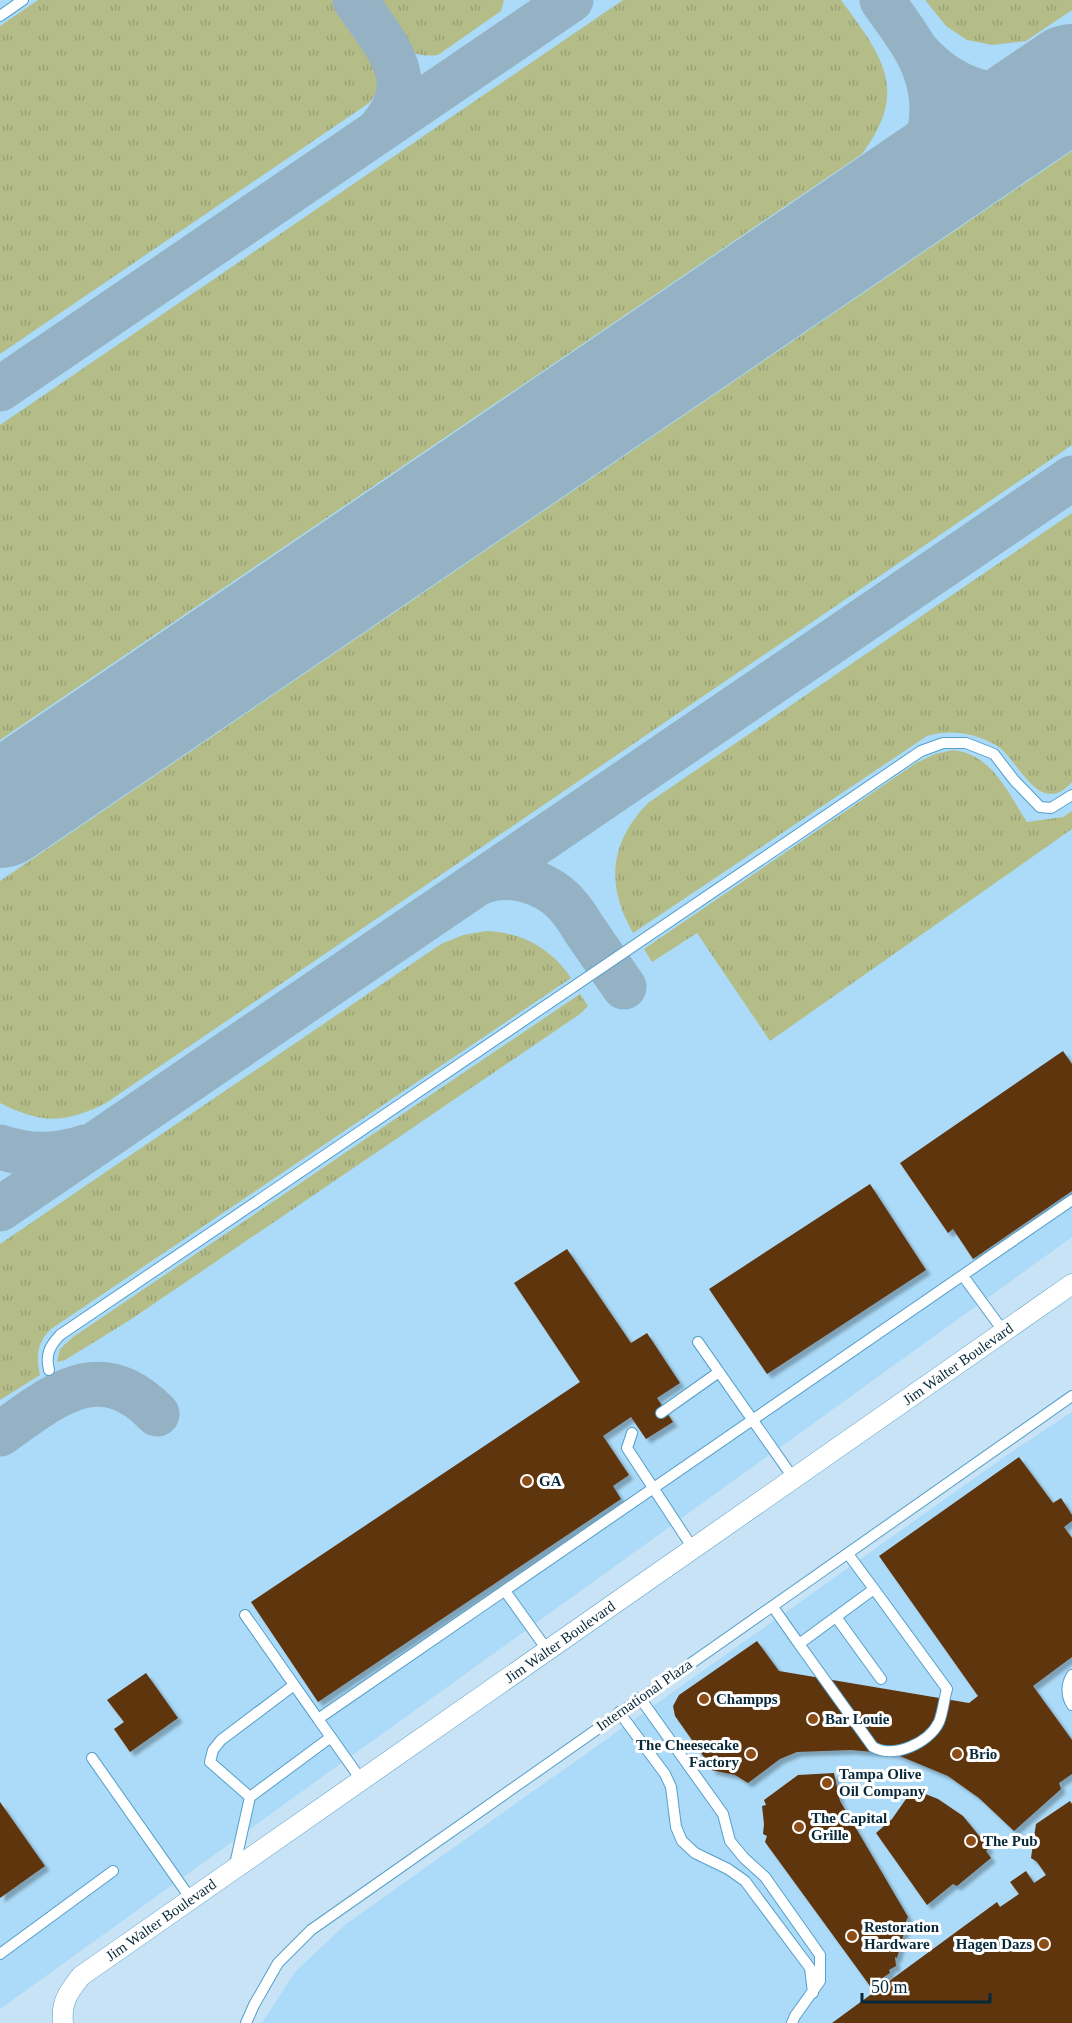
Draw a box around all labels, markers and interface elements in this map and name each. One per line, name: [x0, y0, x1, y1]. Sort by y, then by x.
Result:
street label: Jim Walter Boulevard: [900, 1320, 1017, 1408]
place label: GA: [539, 1473, 562, 1489]
marker: GA: [520, 1474, 534, 1488]
street label: Jim Walter Boulevard: [502, 1598, 619, 1686]
street label: International Plaza: [593, 1656, 695, 1734]
place label: Champps: [716, 1691, 778, 1707]
marker: Champps: [697, 1692, 711, 1706]
place label: Bar Louie: [825, 1711, 890, 1727]
marker: Bar Louie: [806, 1712, 820, 1726]
place label: The Cheesecake Factory: [636, 1737, 739, 1770]
place label: Brio: [969, 1746, 997, 1762]
marker: The Cheesecake Factory: [744, 1747, 758, 1761]
marker: Brio: [950, 1747, 964, 1761]
place label: Tampa Olive Oil Company: [839, 1766, 926, 1799]
marker: Tampa Olive Oil Company: [820, 1776, 834, 1790]
place label: The Capital Grille: [811, 1810, 887, 1843]
marker: The Capital Grille: [792, 1820, 806, 1834]
place label: The Pub: [983, 1833, 1038, 1849]
marker: The Pub: [964, 1834, 978, 1848]
street label: Jim Walter Boulevard: [103, 1876, 220, 1964]
place label: Restoration Hardware: [864, 1919, 940, 1952]
marker: Restoration Hardware: [845, 1929, 859, 1943]
place label: Hagen Dazs: [956, 1936, 1032, 1952]
marker: Hagen Dazs: [1037, 1937, 1051, 1951]
scale bar: [862, 1966, 990, 2004]
text: 50 m: [871, 1977, 908, 1997]

